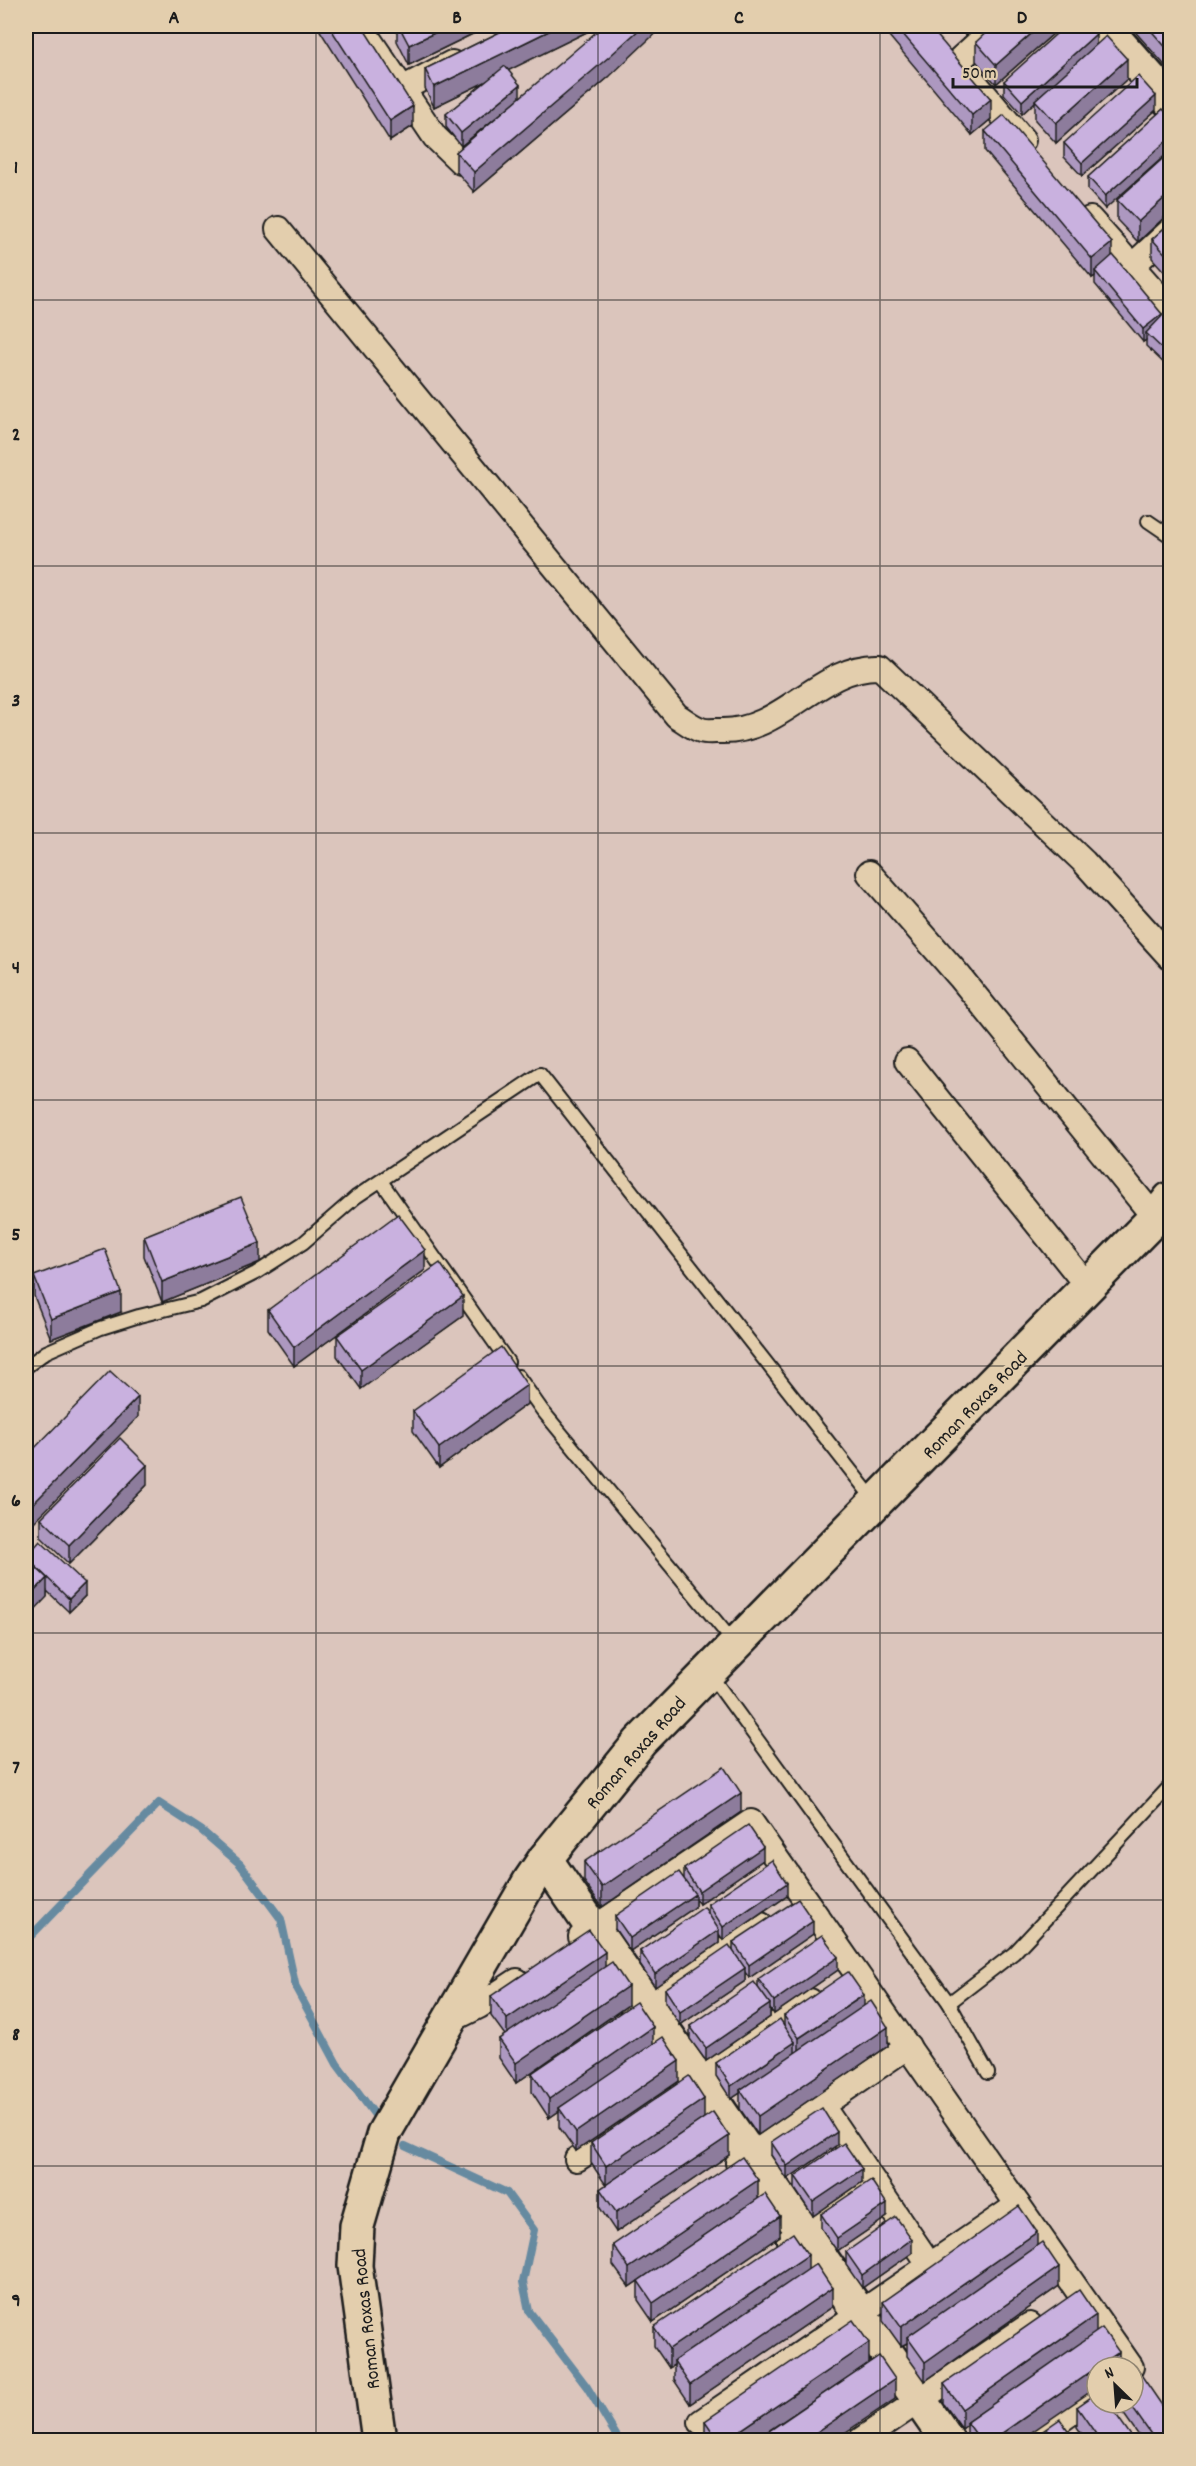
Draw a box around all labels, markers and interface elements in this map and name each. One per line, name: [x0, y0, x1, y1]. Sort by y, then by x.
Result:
text: A: [169, 5, 180, 33]
text: B: [452, 5, 462, 33]
text: C: [734, 5, 744, 33]
text: D: [1017, 5, 1028, 33]
scale bar: [953, 51, 1138, 89]
text: 50 m: [962, 62, 997, 87]
text: 1: [14, 155, 18, 183]
text: 2: [12, 422, 20, 450]
text: 3: [12, 688, 20, 716]
text: 4: [12, 955, 20, 983]
text: 5: [11, 1222, 21, 1250]
street label: Roman Roxas Road: [917, 1345, 1035, 1467]
text: 6: [11, 1488, 21, 1516]
street label: Roman Roxas Road: [580, 1691, 694, 1817]
text: 7: [12, 1755, 20, 1783]
text: 8: [12, 2022, 20, 2050]
street label: Roman Roxas Road: [347, 2247, 389, 2390]
text: 9: [11, 2288, 21, 2316]
north arrow: [1085, 2355, 1145, 2415]
text: N: [1101, 2362, 1118, 2386]

